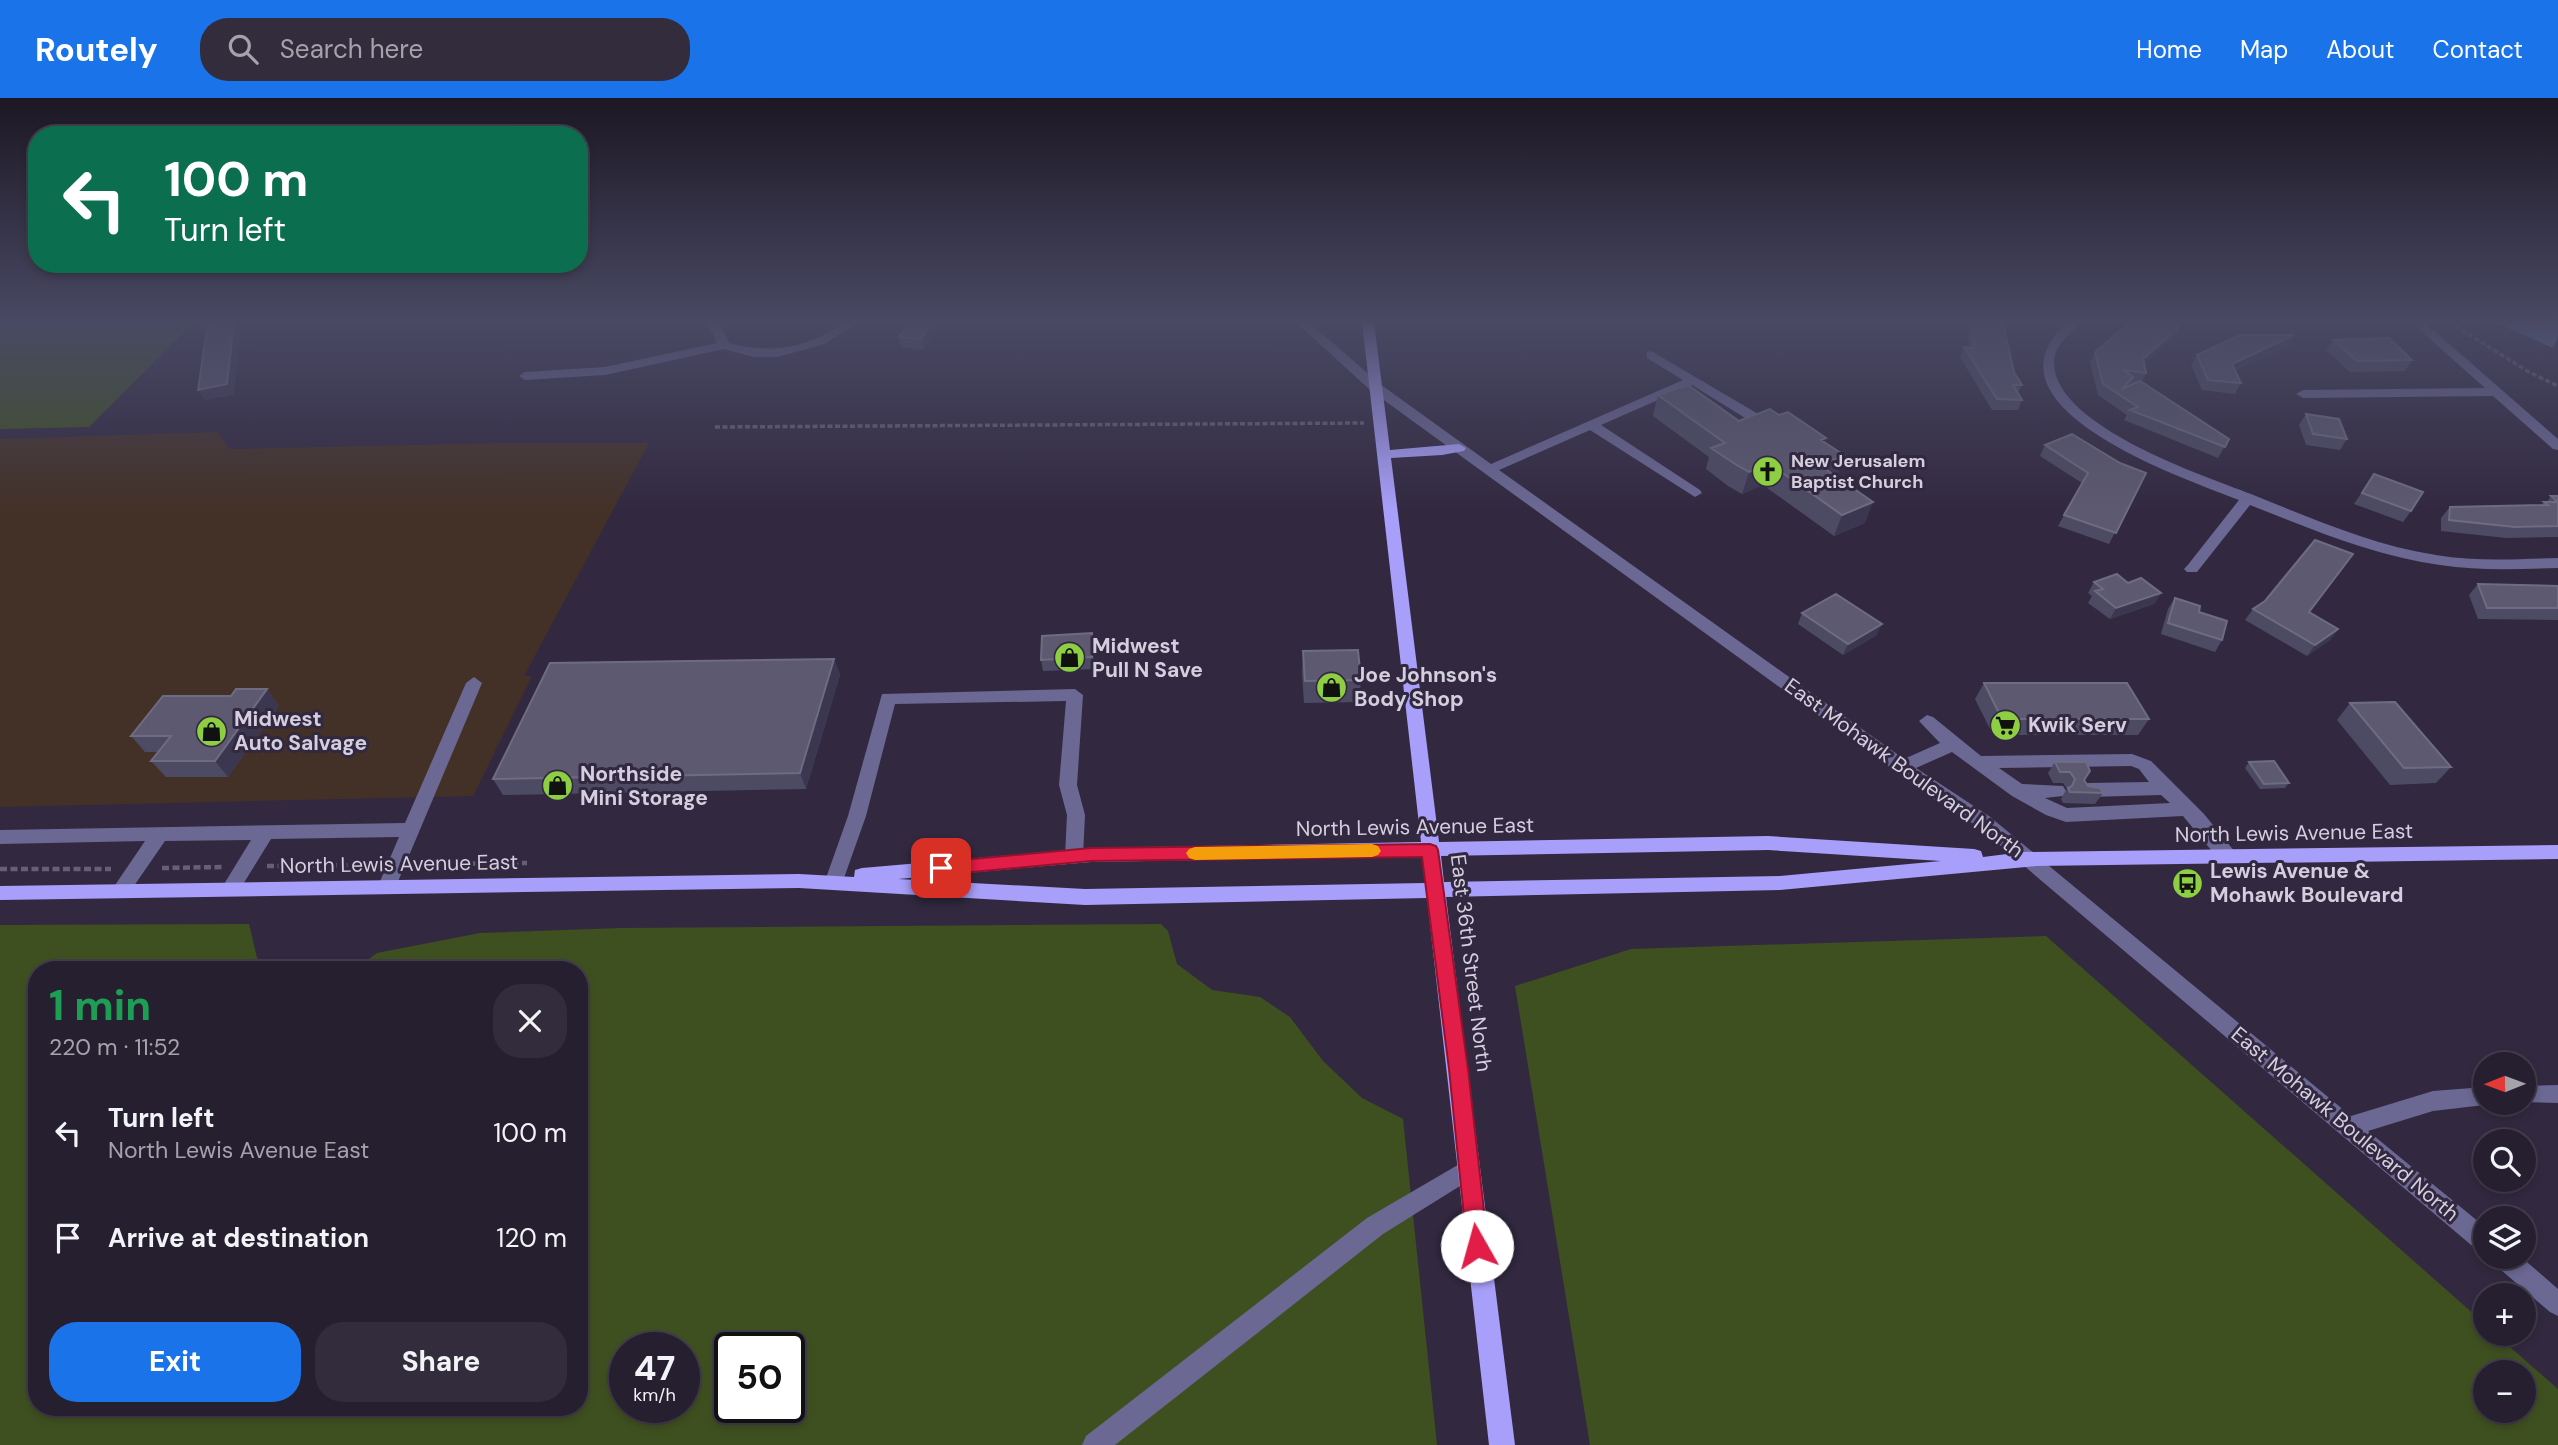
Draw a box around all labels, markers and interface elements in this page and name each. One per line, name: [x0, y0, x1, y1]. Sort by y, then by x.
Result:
search box: [200, 18, 690, 81]
text: Routely: [35, 28, 158, 71]
icon: search: [224, 30, 262, 68]
text: Search here: [280, 32, 423, 66]
text: Home: [2136, 34, 2202, 65]
text: Map: [2240, 34, 2288, 65]
text: About: [2326, 34, 2395, 65]
text: Contact: [2433, 34, 2523, 65]
text: 100 m: [164, 147, 308, 211]
icon: left: [49, 154, 140, 245]
text: Turn left: [164, 209, 286, 251]
place label: New Jerusalem Baptist Church: [1791, 449, 1925, 494]
church icon: New Jerusalem Baptist Church: [1751, 454, 1785, 488]
place label: Midwest Pull N Save: [1092, 632, 1203, 684]
shop icon: Midwest Pull N Save: [1052, 641, 1086, 675]
place label: Joe Johnson's Body Shop: [1354, 661, 1497, 713]
shop icon: Joe Johnson's Body Shop: [1314, 670, 1348, 704]
street label: East Mohawk Boulevard North: [1779, 672, 2029, 864]
place label: Midwest Auto Salvage: [234, 705, 367, 757]
supermarket icon: Kwik Serv: [1988, 708, 2022, 742]
place label: Kwik Serv: [2028, 711, 2127, 739]
shop icon: Midwest Auto Salvage: [194, 714, 228, 748]
place label: Northside Mini Storage: [580, 760, 708, 812]
shop icon: Northside Mini Storage: [540, 769, 574, 803]
street label: North Lewis Avenue East: [1296, 811, 1534, 843]
street label: North Lewis Avenue East: [2175, 817, 2413, 849]
pin: [911, 838, 971, 898]
street label: North Lewis Avenue East: [280, 848, 518, 880]
icon: arrive: [922, 849, 960, 887]
street label: East 36th Street North: [1444, 853, 1498, 1073]
place label: Lewis Avenue & Mohawk Boulevard: [2210, 857, 2404, 909]
bus stop icon: Lewis Avenue & Mohawk Boulevard: [2170, 866, 2204, 900]
text: 1 min: [49, 978, 151, 1033]
button: close: [493, 984, 567, 1058]
street label: East Mohawk Boulevard North: [2225, 1020, 2465, 1228]
text: 220 m · 11:52: [49, 1032, 180, 1062]
north arrow: [2473, 1052, 2536, 1115]
map controls: [2473, 1052, 2536, 1423]
text: Turn left: [108, 1101, 215, 1135]
icon: left: [49, 1114, 87, 1152]
text: 100 m: [493, 1116, 567, 1150]
button: search: [2473, 1129, 2536, 1192]
text: North Lewis Avenue East: [108, 1135, 369, 1165]
button: layers: [2473, 1206, 2536, 1269]
position arrow: [1440, 1209, 1514, 1283]
icon: arrive: [49, 1219, 87, 1257]
text: Arrive at destination: [108, 1221, 369, 1255]
text: 120 m: [496, 1221, 567, 1255]
button: +: [2473, 1283, 2536, 1346]
button: Exit: [49, 1322, 301, 1402]
button: Share: [315, 1322, 567, 1402]
speed limit sign: 50: [714, 1332, 805, 1423]
text: 47: [634, 1345, 675, 1391]
button: −: [2473, 1360, 2536, 1423]
text: km/h: [633, 1383, 676, 1407]

